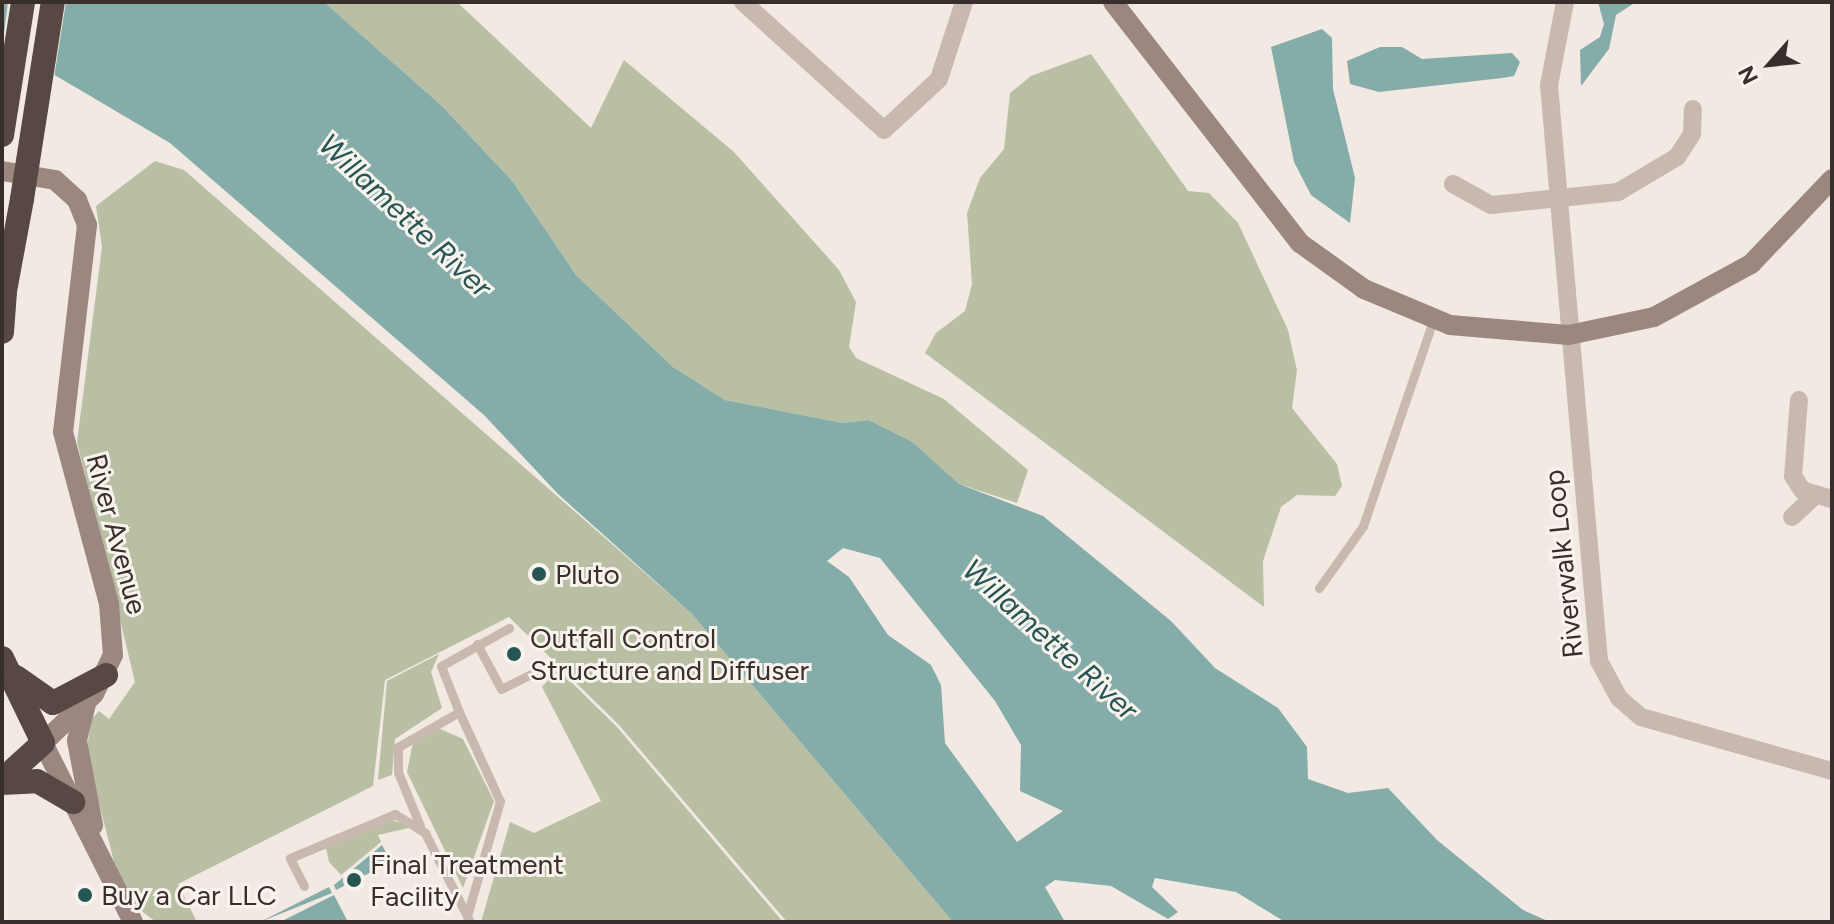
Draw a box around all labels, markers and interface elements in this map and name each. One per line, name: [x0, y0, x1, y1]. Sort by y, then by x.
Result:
north arrow: [1730, 24, 1810, 104]
text: N: [1732, 61, 1764, 89]
water label: Willamette River: [311, 127, 499, 305]
street label: River Avenue: [79, 450, 155, 618]
street label: Riverwalk Loop: [1536, 468, 1590, 660]
water label: Willamette River: [955, 552, 1145, 728]
place label: Pluto: [555, 557, 620, 591]
marker: Pluto: [530, 565, 548, 583]
place label: Outfall Control Structure and Diffuser: [530, 621, 809, 687]
marker: Outfall Control Structure and Diffuser: [505, 645, 523, 663]
place label: Final Treatment Facility: [370, 847, 564, 913]
marker: Final Treatment Facility: [345, 871, 363, 889]
place label: Buy a Car LLC: [101, 878, 277, 912]
marker: Buy a Car LLC: [76, 886, 94, 904]

